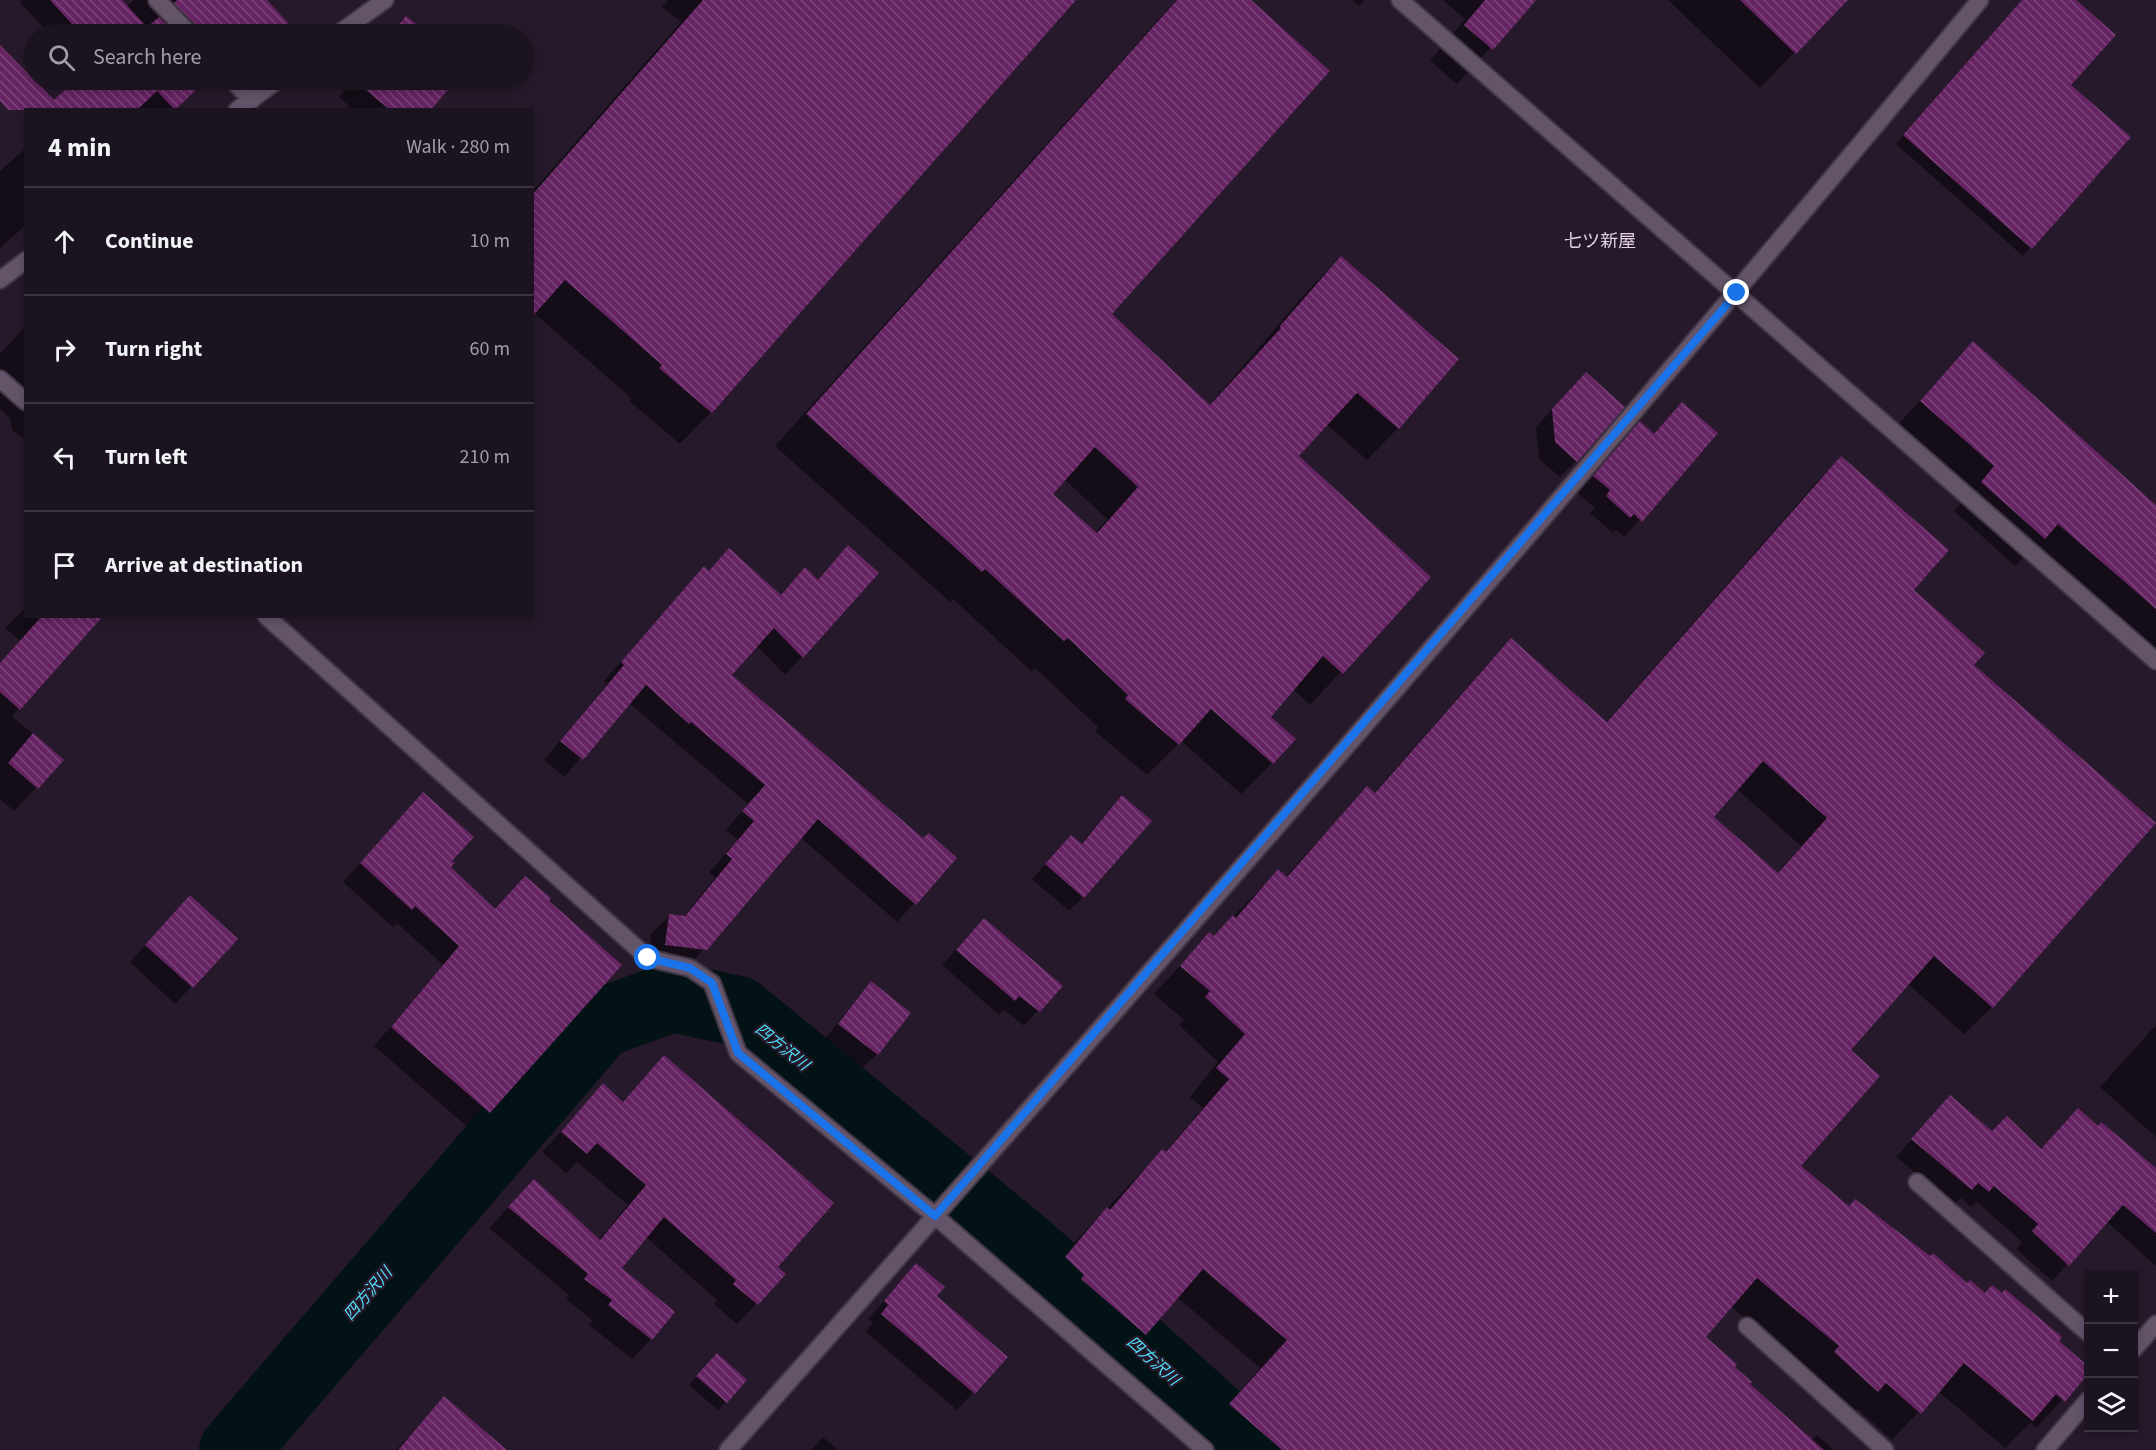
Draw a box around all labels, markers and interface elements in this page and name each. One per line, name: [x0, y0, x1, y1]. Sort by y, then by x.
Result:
search box: [24, 24, 534, 90]
icon: search: [45, 41, 78, 74]
text: Search here: [93, 41, 201, 73]
text: 4 min: [48, 129, 111, 166]
text: Walk · 280 m: [406, 133, 510, 161]
icon: ahead: [48, 225, 81, 258]
text: Continue: [105, 225, 194, 257]
text: 10 m: [470, 227, 510, 255]
district label: 七ツ新屋: [1564, 229, 1636, 254]
route end: [1723, 279, 1749, 305]
icon: right: [48, 333, 81, 366]
text: Turn right: [105, 333, 202, 365]
text: 60 m: [470, 335, 510, 363]
icon: left: [48, 441, 81, 474]
text: Turn left: [105, 441, 187, 473]
text: 210 m: [460, 443, 510, 471]
icon: arrive: [48, 549, 81, 582]
text: Arrive at destination: [105, 549, 303, 581]
route start: [634, 944, 660, 970]
water label: 四方沢川: [750, 1018, 815, 1077]
water label: 四方沢川: [339, 1261, 399, 1325]
map controls: [2084, 1270, 2138, 1432]
button: +: [2084, 1270, 2138, 1324]
button: −: [2084, 1324, 2138, 1378]
water label: 四方沢川: [1122, 1331, 1186, 1392]
button: layers: [2084, 1378, 2138, 1432]

